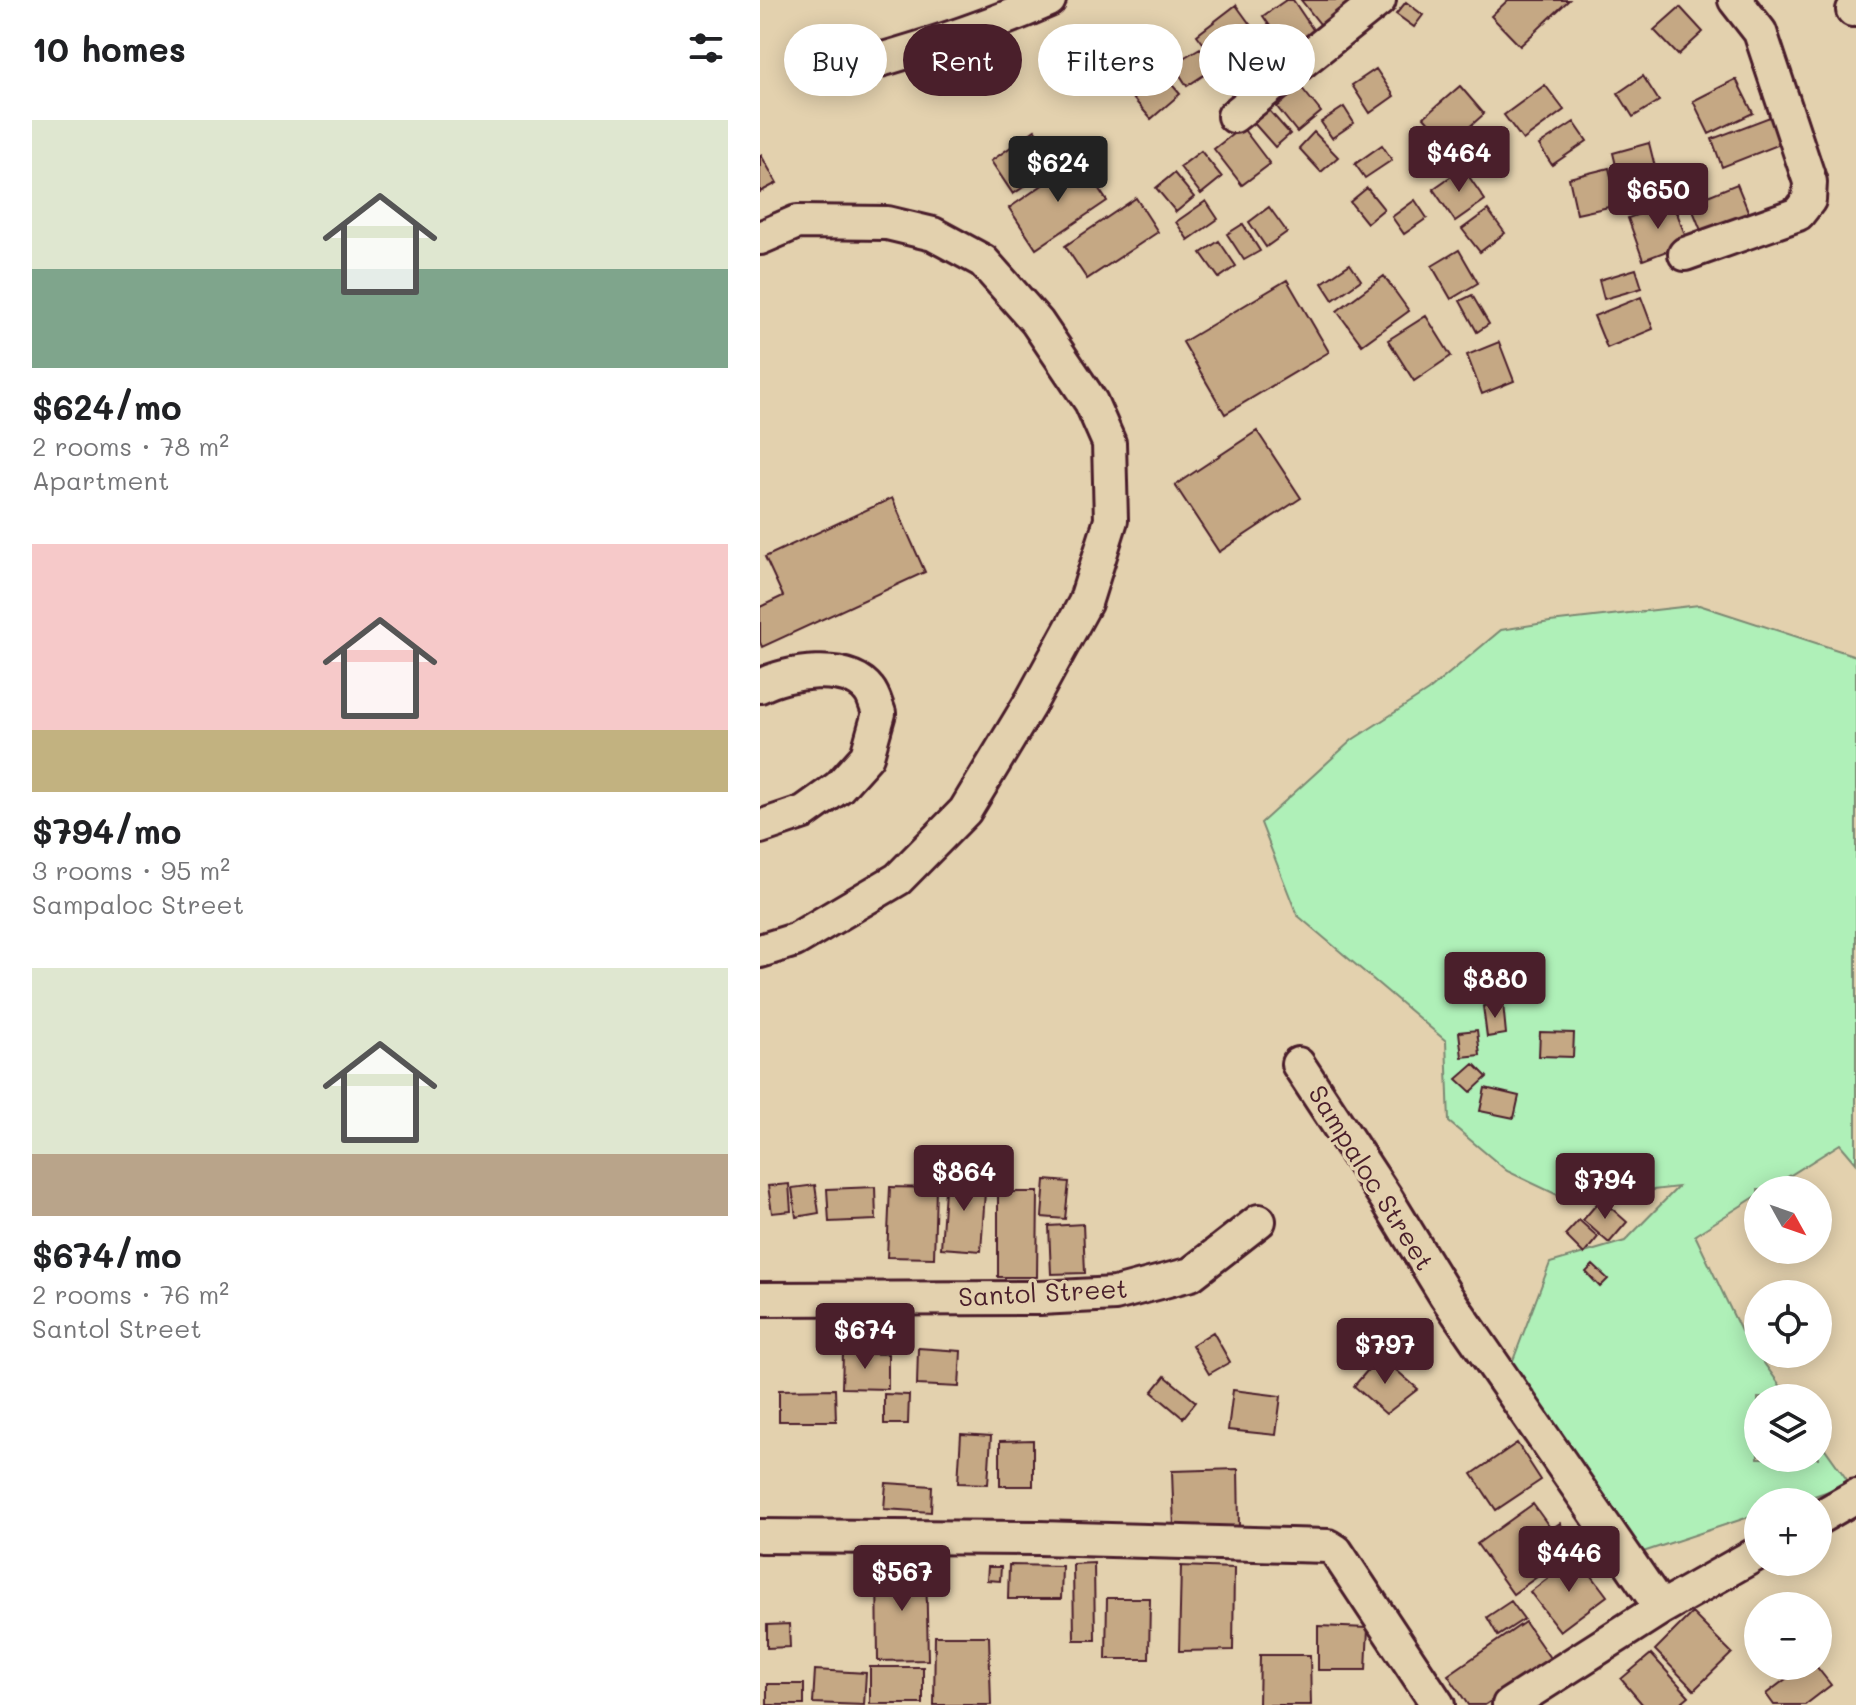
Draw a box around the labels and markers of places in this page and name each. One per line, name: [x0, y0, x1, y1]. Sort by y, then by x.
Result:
pin: $464: [1412, 126, 1506, 194]
pin: $624: [1011, 136, 1105, 204]
pin: $650: [1611, 163, 1705, 231]
pin: $880: [1448, 952, 1542, 1020]
pin: $864: [917, 1145, 1011, 1213]
pin: $794: [1558, 1153, 1652, 1221]
pin: $674: [818, 1303, 912, 1371]
pin: $797: [1338, 1318, 1432, 1386]
pin: $446: [1522, 1526, 1616, 1594]
pin: $567: [855, 1545, 949, 1613]

